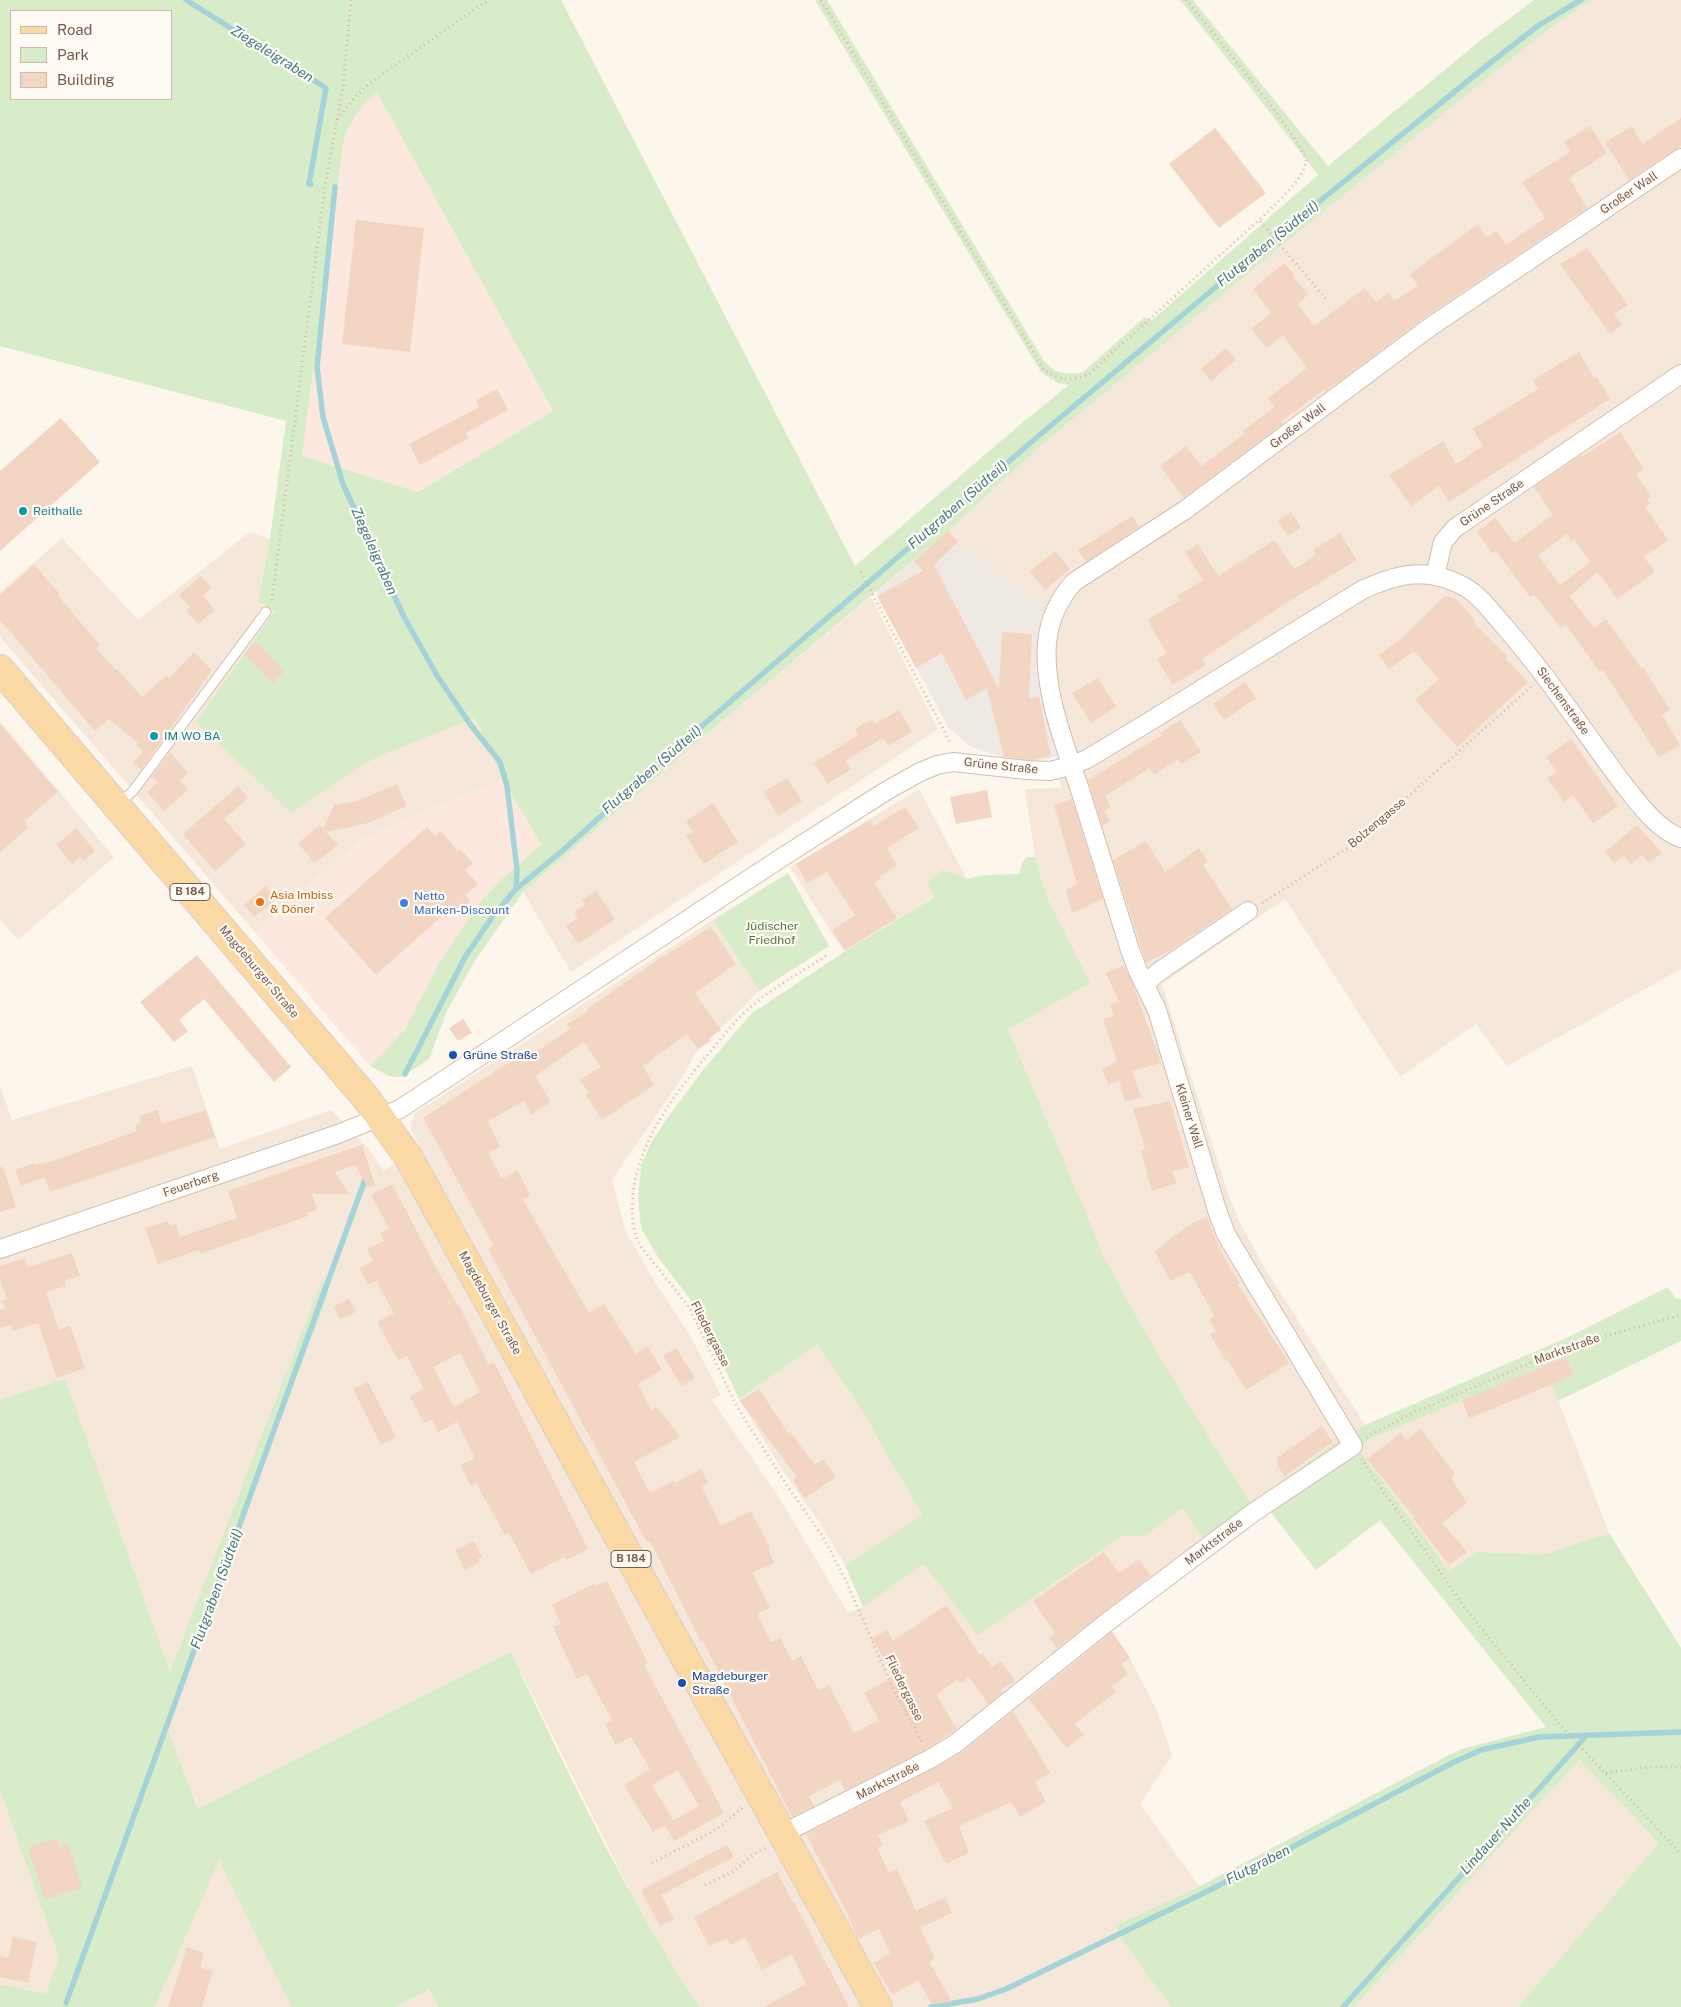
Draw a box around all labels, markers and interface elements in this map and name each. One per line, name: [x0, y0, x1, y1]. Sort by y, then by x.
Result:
legend: [10, 10, 172, 100]
text: Road: [57, 21, 93, 38]
water label: Ziegeleigraben: [228, 22, 316, 86]
text: Park: [57, 46, 89, 63]
text: Building: [57, 71, 115, 88]
street label: Großer Wall: [1597, 168, 1661, 218]
water label: Flutgraben (Südteil): [1213, 198, 1323, 290]
street label: Großer Wall: [1267, 400, 1329, 452]
water label: Flutgraben (Südteil): [905, 457, 1011, 553]
street label: Grüne Straße: [1457, 476, 1527, 530]
place label: Reithalle: [33, 504, 82, 518]
marker: Reithalle: [17, 505, 29, 517]
water label: Ziegeleigraben: [347, 505, 401, 597]
street label: Siechenstraße: [1534, 664, 1592, 738]
water label: Flutgraben (Südteil): [599, 722, 705, 818]
place label: IM WO BA: [164, 729, 220, 743]
marker: IM WO BA: [148, 730, 160, 742]
street label: Grüne Straße: [963, 755, 1039, 777]
street label: Bolzengasse: [1345, 795, 1409, 851]
road number: B 184: [170, 884, 210, 900]
place label: Asia Imbiss & Döner: [270, 888, 333, 916]
place label: Netto Marken-Discount: [414, 889, 510, 917]
marker: Asia Imbiss & Döner: [254, 896, 266, 908]
marker: Netto Marken-Discount: [398, 897, 410, 909]
park label: Jüdischer Friedhof: [746, 919, 798, 947]
street label: Magdeburger Straße: [216, 923, 302, 1021]
place label: Grüne Straße: [463, 1048, 538, 1062]
marker: Grüne Straße: [447, 1049, 459, 1061]
street label: Kleiner Wall: [1172, 1082, 1206, 1150]
street label: Feuerberg: [161, 1168, 221, 1200]
street label: Magdeburger Straße: [456, 1249, 524, 1357]
street label: Fliedergasse: [687, 1299, 733, 1369]
street label: Marktstraße: [1532, 1330, 1602, 1368]
street label: Marktstraße: [1182, 1516, 1246, 1568]
water label: Flutgraben (Südteil): [187, 1527, 247, 1651]
road number: B 184: [611, 1550, 651, 1568]
street label: Fliedergasse: [882, 1653, 926, 1723]
place label: Magdeburger Straße: [692, 1669, 768, 1697]
marker: Magdeburger Straße: [676, 1677, 688, 1689]
street label: Marktstraße: [854, 1759, 922, 1803]
water label: Lindauer Nuthe: [1457, 1794, 1535, 1878]
water label: Flutgraben: [1223, 1842, 1293, 1888]

